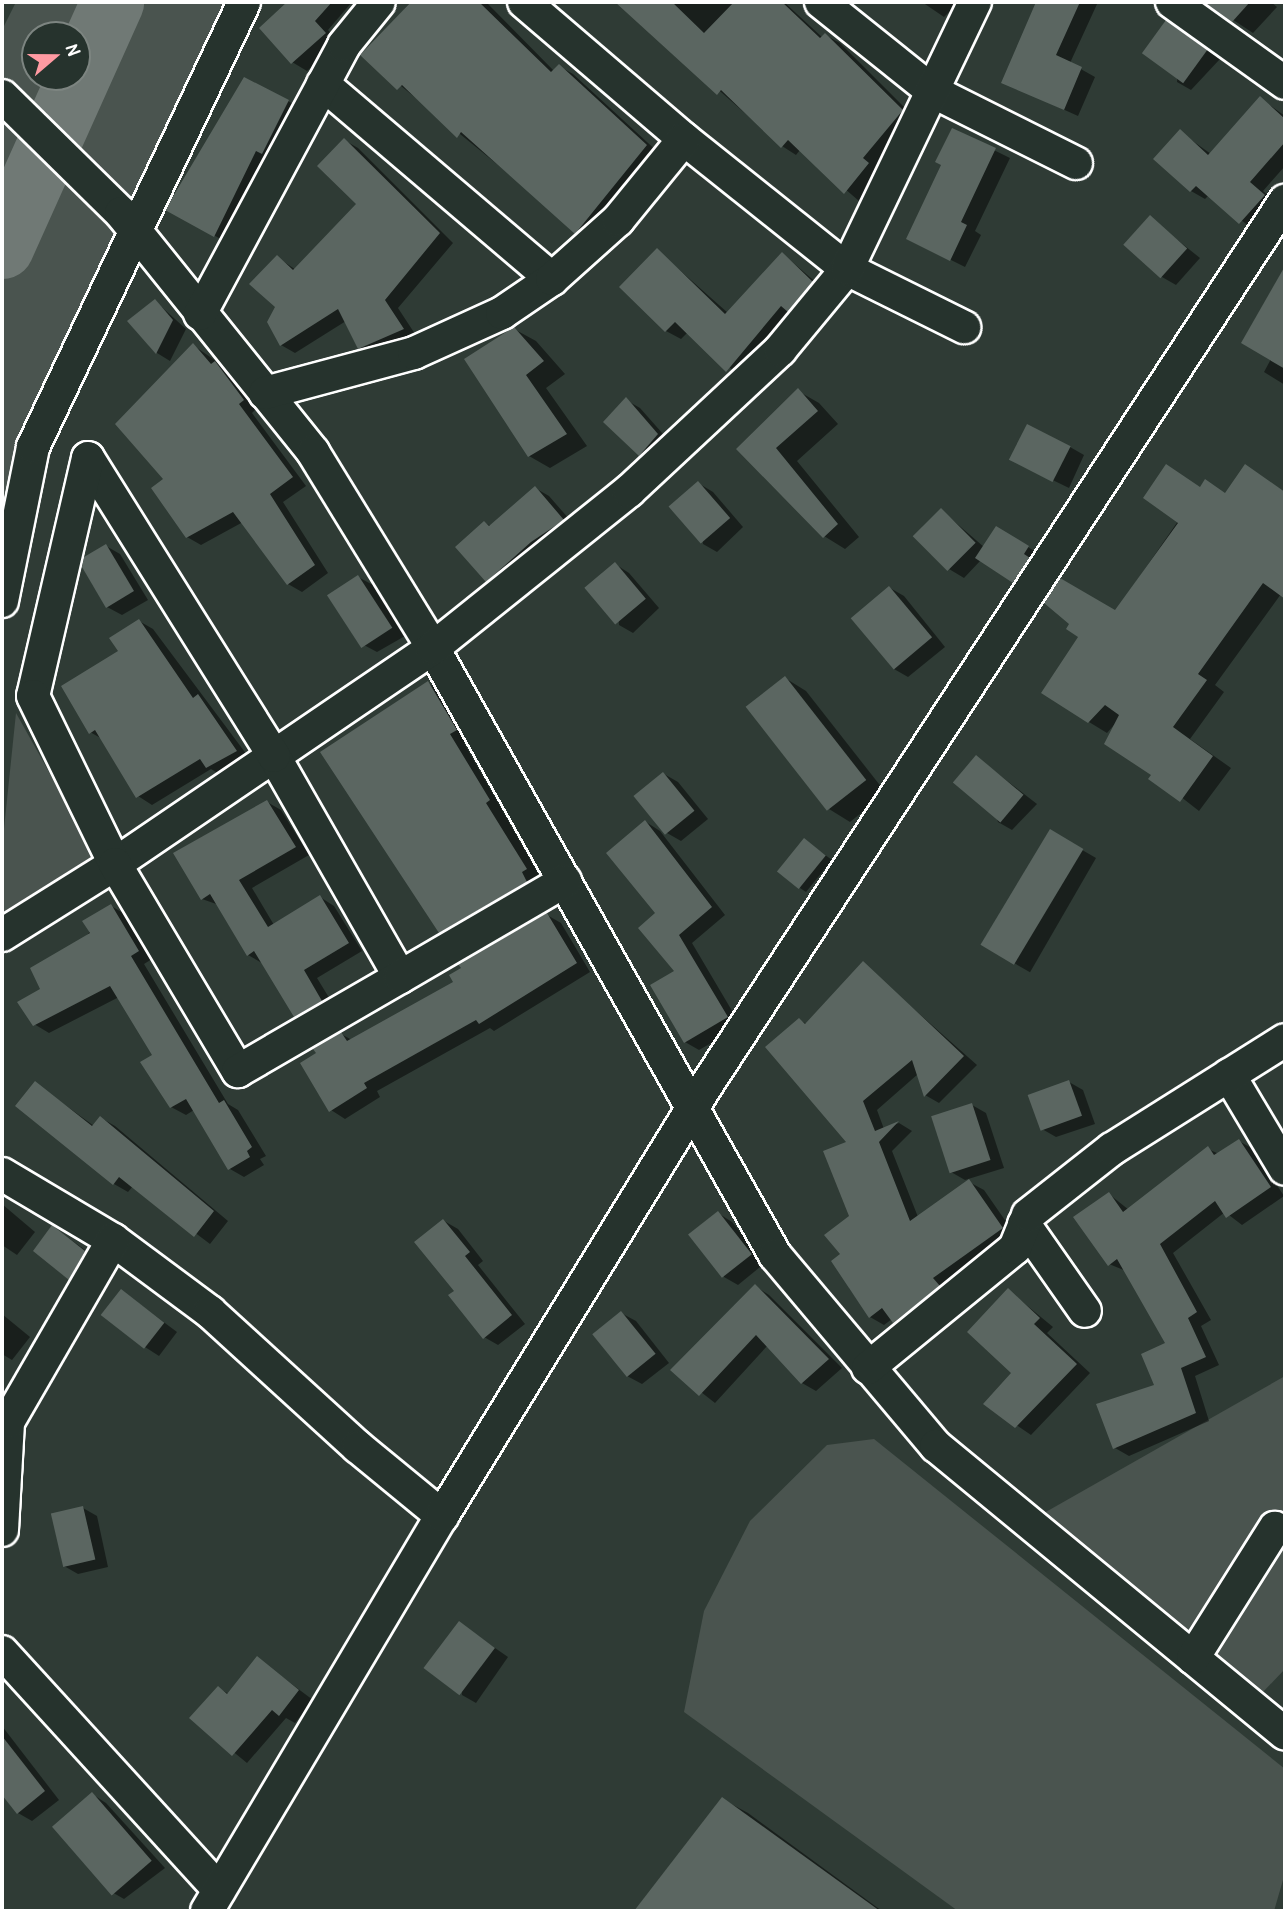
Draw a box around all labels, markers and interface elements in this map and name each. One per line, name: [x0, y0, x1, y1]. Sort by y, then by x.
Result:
north arrow: [21, 21, 91, 91]
text: N: [60, 40, 88, 59]

